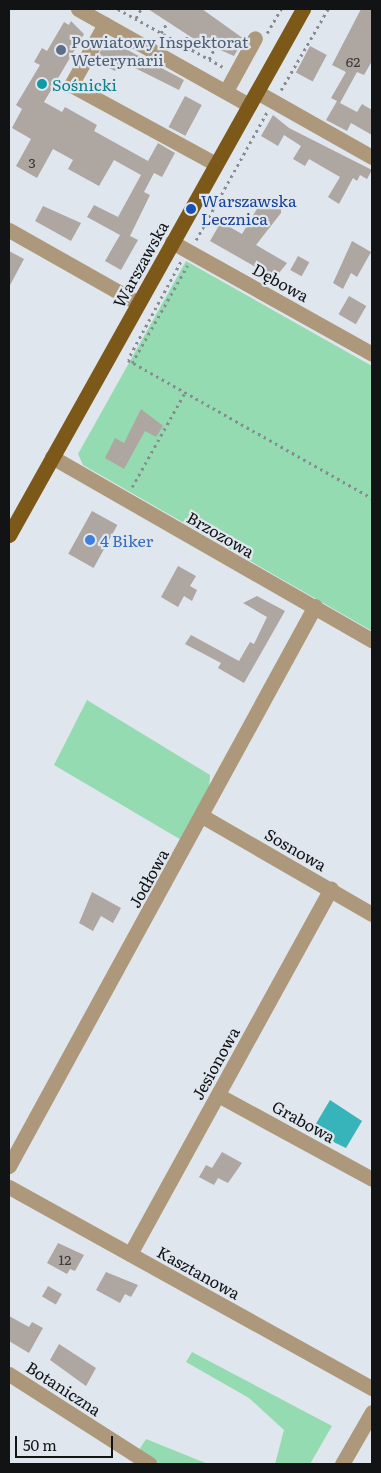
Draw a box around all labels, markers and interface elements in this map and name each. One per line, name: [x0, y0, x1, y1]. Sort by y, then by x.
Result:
place label: Powiatowy Inspektorat Weterynarii: [71, 31, 248, 69]
marker: Powiatowy Inspektorat Weterynarii: [55, 44, 67, 56]
house number: 62: [346, 53, 360, 69]
place label: Sośnicki: [52, 74, 117, 94]
marker: Sośnicki: [36, 78, 48, 90]
house number: 3: [28, 154, 36, 170]
place label: Warszawska Lecznica: [201, 190, 297, 228]
marker: Warszawska Lecznica: [185, 203, 197, 215]
street label: Warszawska: [108, 218, 172, 310]
street label: Dębowa: [250, 259, 312, 305]
street label: Brzozowa: [184, 507, 258, 561]
place label: 4 Biker: [100, 530, 153, 550]
marker: 4 Biker: [84, 534, 96, 546]
street label: Sosnowa: [262, 824, 330, 874]
street label: Jodłowa: [124, 845, 172, 911]
street label: Jesionowa: [187, 1023, 243, 1103]
street label: Grabowa: [269, 1096, 339, 1146]
street label: Kasztanowa: [154, 1241, 244, 1303]
house number: 12: [59, 1251, 71, 1267]
street label: Botaniczna: [23, 1357, 105, 1419]
scale bar: [18, 1426, 115, 1458]
text: 50 m: [23, 1433, 57, 1456]

